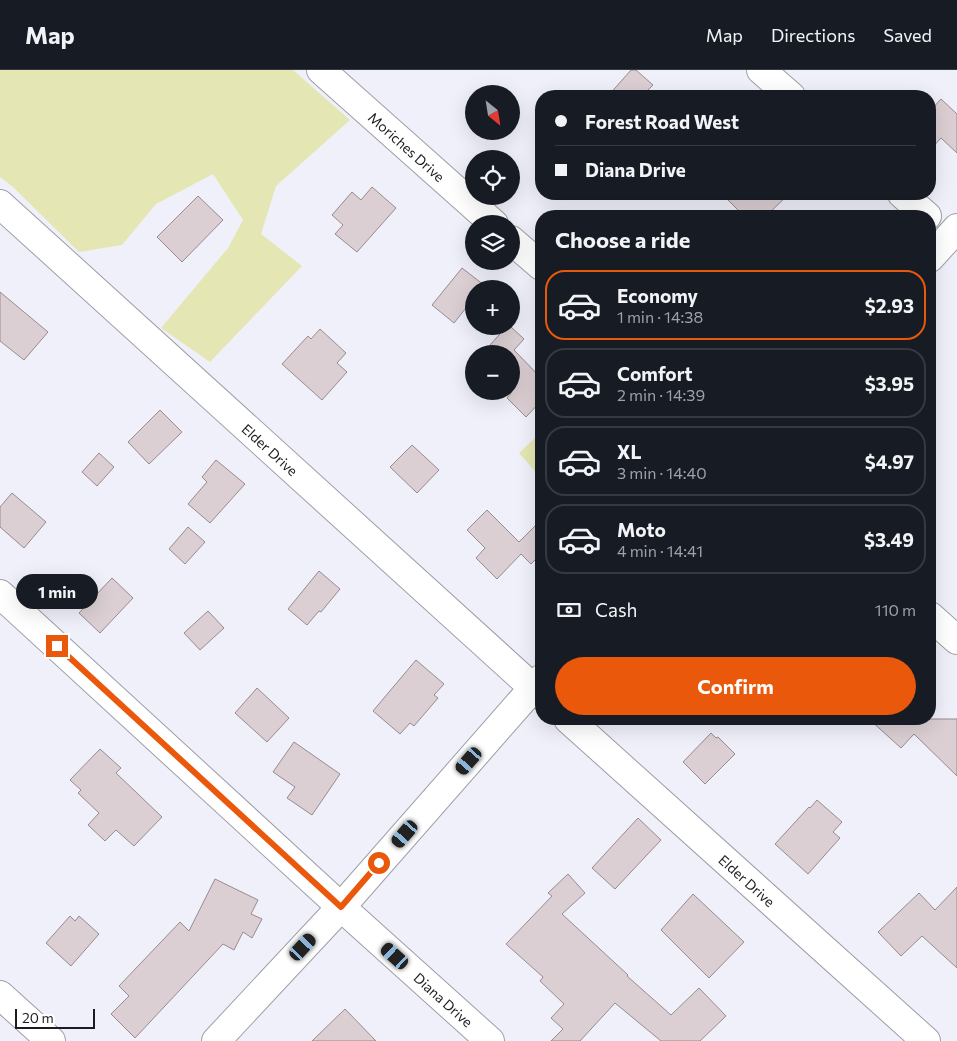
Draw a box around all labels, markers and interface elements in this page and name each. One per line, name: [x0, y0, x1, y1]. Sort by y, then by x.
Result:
text: Map: [25, 20, 75, 49]
text: Map: [706, 24, 743, 46]
text: Directions: [771, 24, 855, 46]
text: Saved: [883, 24, 932, 46]
north arrow: [465, 85, 520, 140]
map controls: [465, 85, 520, 400]
street label: Moriches Drive: [365, 108, 448, 185]
text: Forest Road West: [585, 110, 739, 133]
button: locate: [465, 150, 520, 205]
text: Diana Drive: [585, 158, 686, 181]
button: layers: [465, 215, 520, 270]
text: Choose a ride: [555, 226, 690, 253]
button: +: [465, 280, 520, 335]
icon: car: [557, 283, 602, 328]
text: Economy: [617, 284, 698, 307]
text: $2.93: [865, 294, 914, 317]
text: 1 min · 14:38: [617, 307, 703, 326]
button: −: [465, 345, 520, 400]
icon: car: [557, 361, 602, 406]
text: Comfort: [617, 362, 693, 385]
text: $3.95: [865, 372, 914, 395]
text: 2 min · 14:39: [617, 385, 705, 404]
street label: Elder Drive: [239, 420, 302, 479]
icon: car: [557, 439, 602, 484]
text: XL: [617, 440, 642, 463]
text: $4.97: [865, 450, 914, 473]
text: 3 min · 14:40: [617, 463, 707, 482]
icon: car: [557, 517, 602, 562]
text: Moto: [617, 518, 666, 541]
text: $3.49: [864, 528, 914, 551]
text: 4 min · 14:41: [617, 541, 703, 560]
callout: 1 min: [16, 574, 98, 608]
text: 1 min: [38, 582, 76, 601]
icon: cash: [555, 596, 583, 624]
text: Cash: [595, 598, 637, 621]
text: 110 m: [875, 600, 916, 619]
route end: [46, 635, 68, 657]
button: Confirm: [555, 657, 916, 715]
car: [453, 745, 484, 777]
car: [389, 818, 420, 850]
street label: Elder Drive: [716, 851, 779, 910]
route start: [368, 852, 390, 874]
car: [287, 931, 318, 963]
car: [378, 940, 411, 972]
street label: Diana Drive: [411, 969, 477, 1030]
scale bar: [15, 1006, 95, 1029]
text: 20 m: [22, 1009, 54, 1026]

